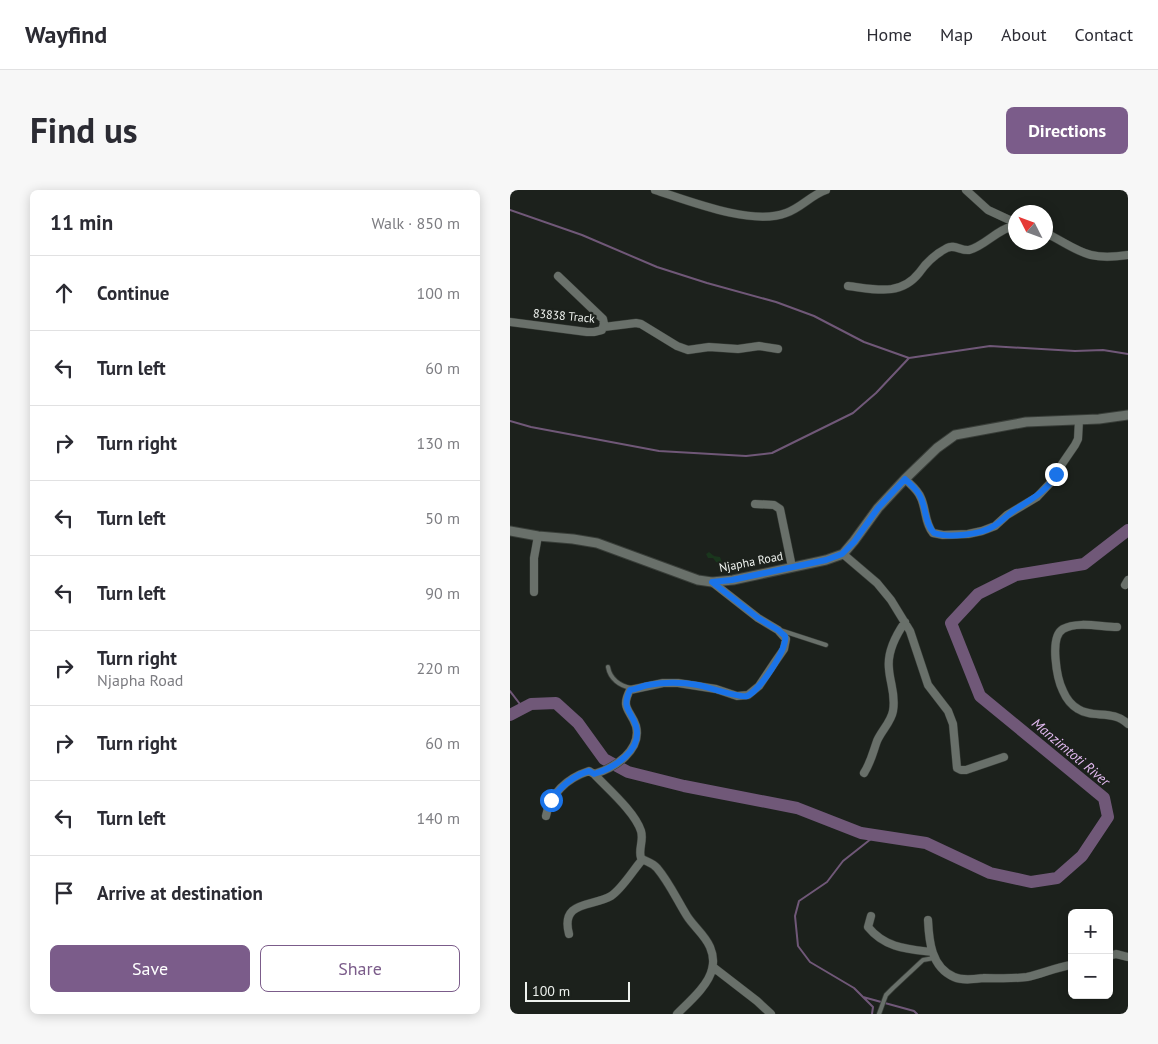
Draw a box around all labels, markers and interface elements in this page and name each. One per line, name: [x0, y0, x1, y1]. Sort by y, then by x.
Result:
text: Wayfind: [25, 19, 107, 50]
text: Home: [866, 23, 912, 46]
text: Map: [940, 23, 973, 46]
text: About: [1001, 23, 1047, 46]
text: Contact: [1075, 23, 1133, 46]
text: Find us: [30, 107, 138, 153]
button: Directions: [1006, 107, 1128, 154]
north arrow: [1008, 205, 1053, 250]
text: 11 min: [50, 209, 113, 236]
text: Walk · 850 m: [371, 213, 460, 233]
icon: ahead: [50, 279, 78, 307]
text: Continue: [97, 281, 169, 305]
text: 100 m: [417, 283, 460, 303]
street label: 83838 Track: [532, 305, 596, 326]
icon: left: [50, 354, 78, 382]
text: Turn left: [97, 356, 166, 380]
text: 60 m: [425, 358, 460, 378]
icon: right: [50, 429, 78, 457]
text: Turn right: [97, 431, 177, 455]
text: 130 m: [417, 433, 460, 453]
route end: [1045, 463, 1068, 486]
icon: left: [50, 504, 78, 532]
text: Turn left: [97, 506, 166, 530]
text: 50 m: [425, 508, 460, 528]
street label: Njapha Road: [718, 548, 784, 575]
icon: left: [50, 579, 78, 607]
text: Turn left: [97, 581, 166, 605]
text: 90 m: [425, 583, 460, 603]
text: Turn right: [97, 646, 177, 670]
icon: right: [50, 654, 78, 682]
text: 220 m: [417, 658, 460, 678]
text: Njapha Road: [97, 670, 183, 690]
water label: Manzimtoti River: [1028, 714, 1115, 791]
icon: right: [50, 729, 78, 757]
text: Turn right: [97, 731, 177, 755]
text: 60 m: [425, 733, 460, 753]
route start: [540, 789, 563, 812]
icon: left: [50, 804, 78, 832]
text: Turn left: [97, 806, 166, 830]
text: 140 m: [417, 808, 460, 828]
icon: arrive: [50, 879, 78, 907]
text: Arrive at destination: [97, 881, 263, 905]
map controls: [1068, 909, 1113, 999]
button: +: [1068, 909, 1113, 954]
button: Save: [50, 945, 250, 992]
button: Share: [260, 945, 460, 992]
button: −: [1068, 954, 1113, 999]
scale bar: [525, 979, 630, 1002]
text: 100 m: [532, 982, 570, 1000]

